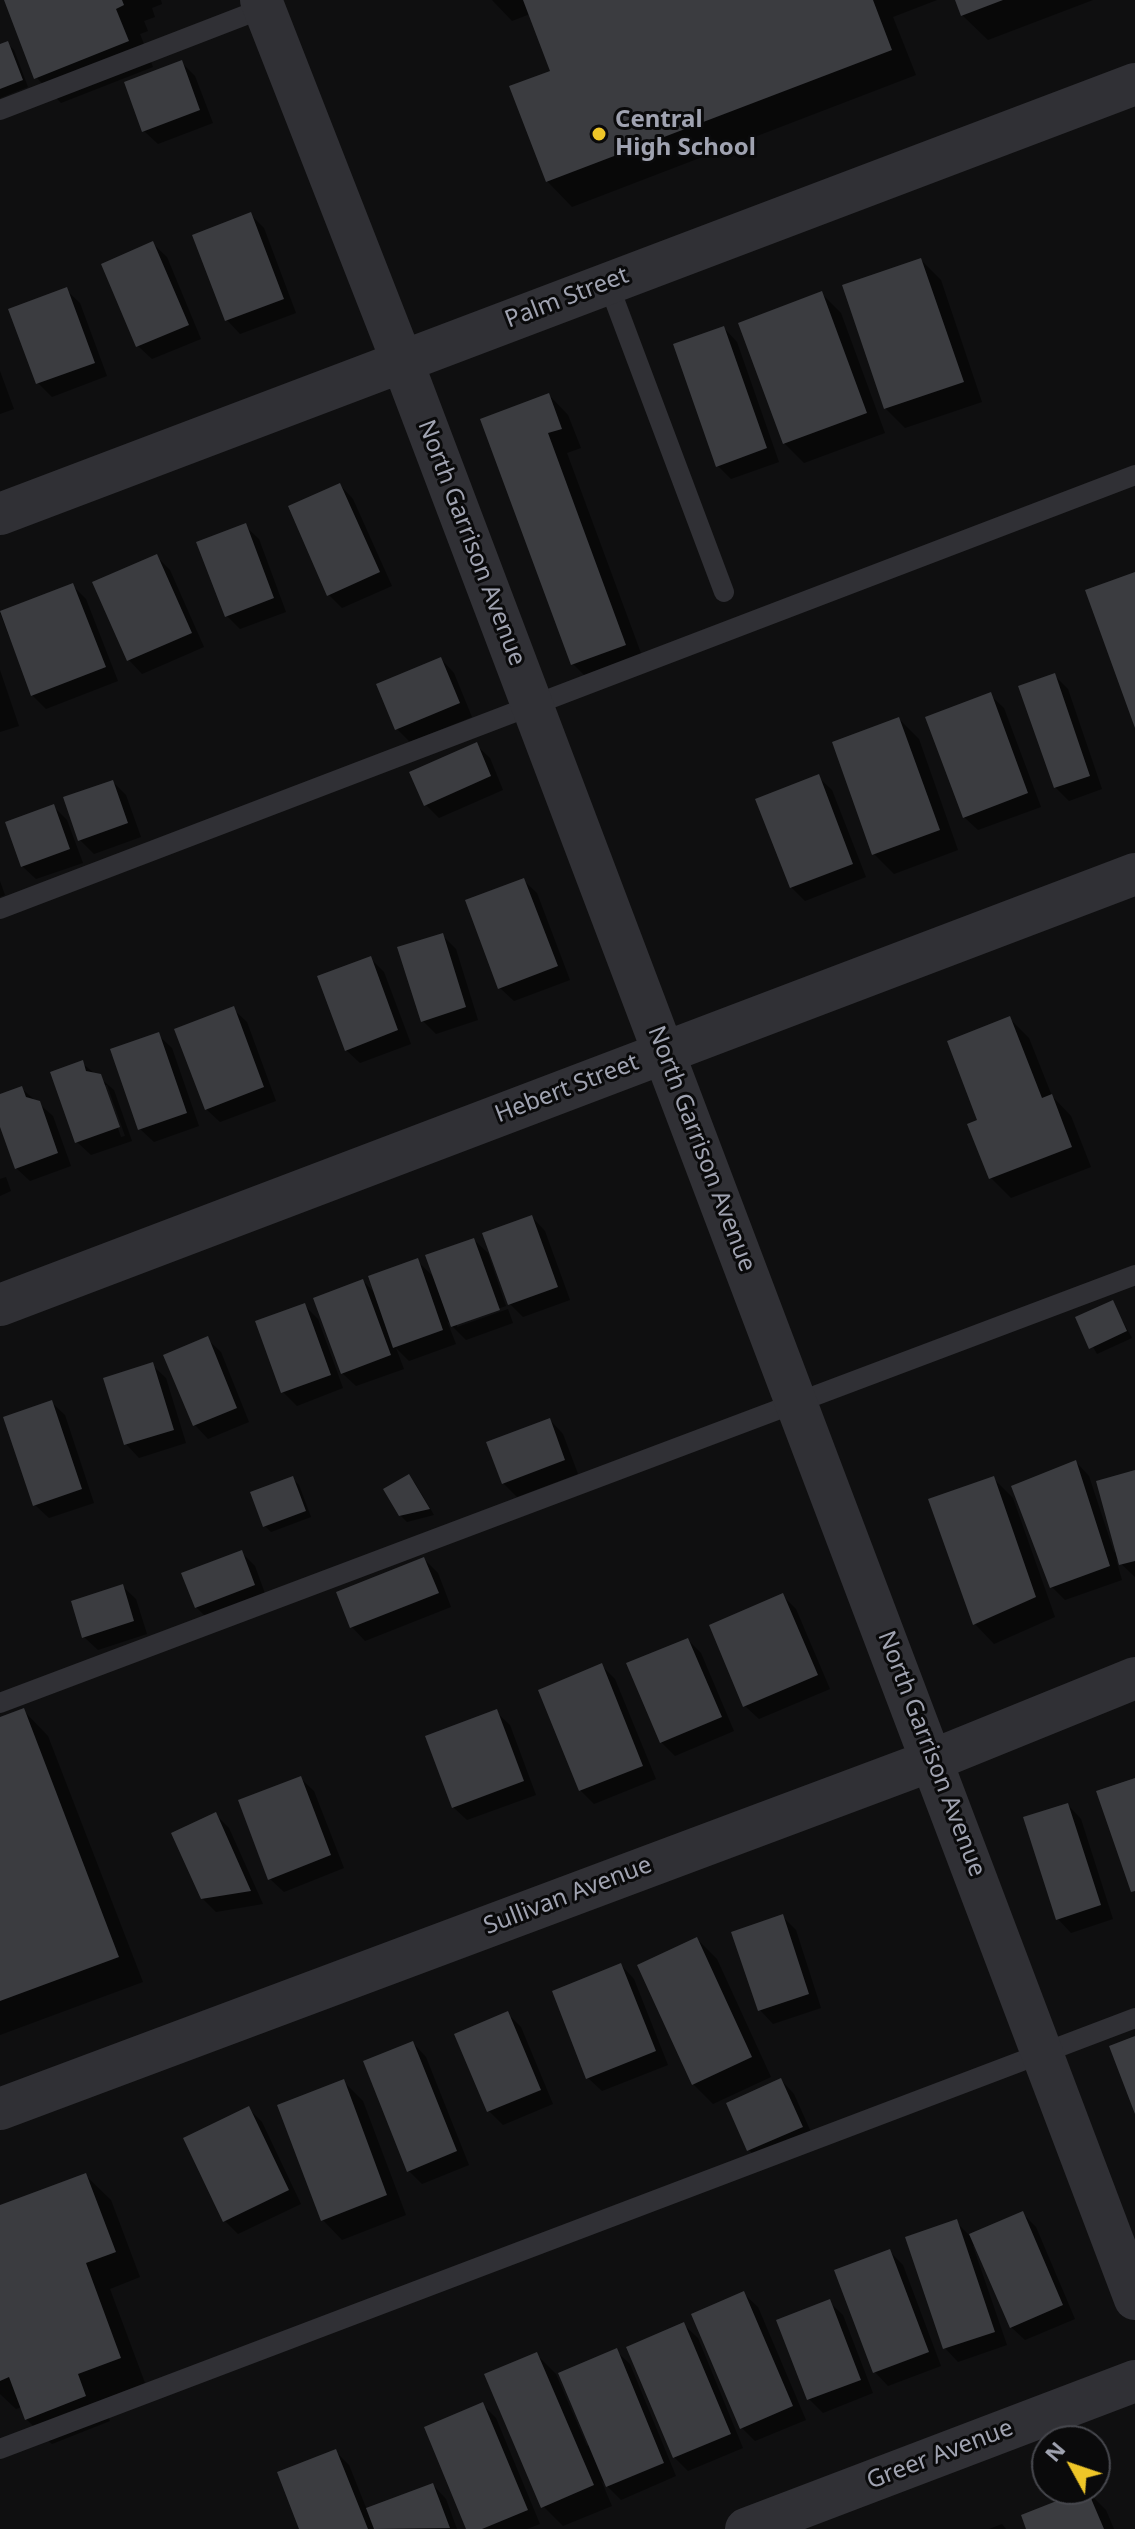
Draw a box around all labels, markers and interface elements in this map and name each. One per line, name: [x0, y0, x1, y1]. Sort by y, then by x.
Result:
place label: Central High School: [615, 106, 756, 162]
marker: Central High School: [590, 125, 608, 143]
street label: Palm Street: [501, 261, 633, 335]
street label: North Garrison Avenue: [411, 416, 531, 670]
street label: North Garrison Avenue: [641, 1022, 761, 1276]
street label: Hebert Street: [491, 1048, 643, 1130]
street label: North Garrison Avenue: [871, 1627, 991, 1881]
street label: Sullivan Avenue: [480, 1851, 656, 1941]
street label: Greer Avenue: [863, 2414, 1017, 2496]
north arrow: [1031, 2425, 1111, 2505]
text: N: [1037, 2434, 1071, 2467]

